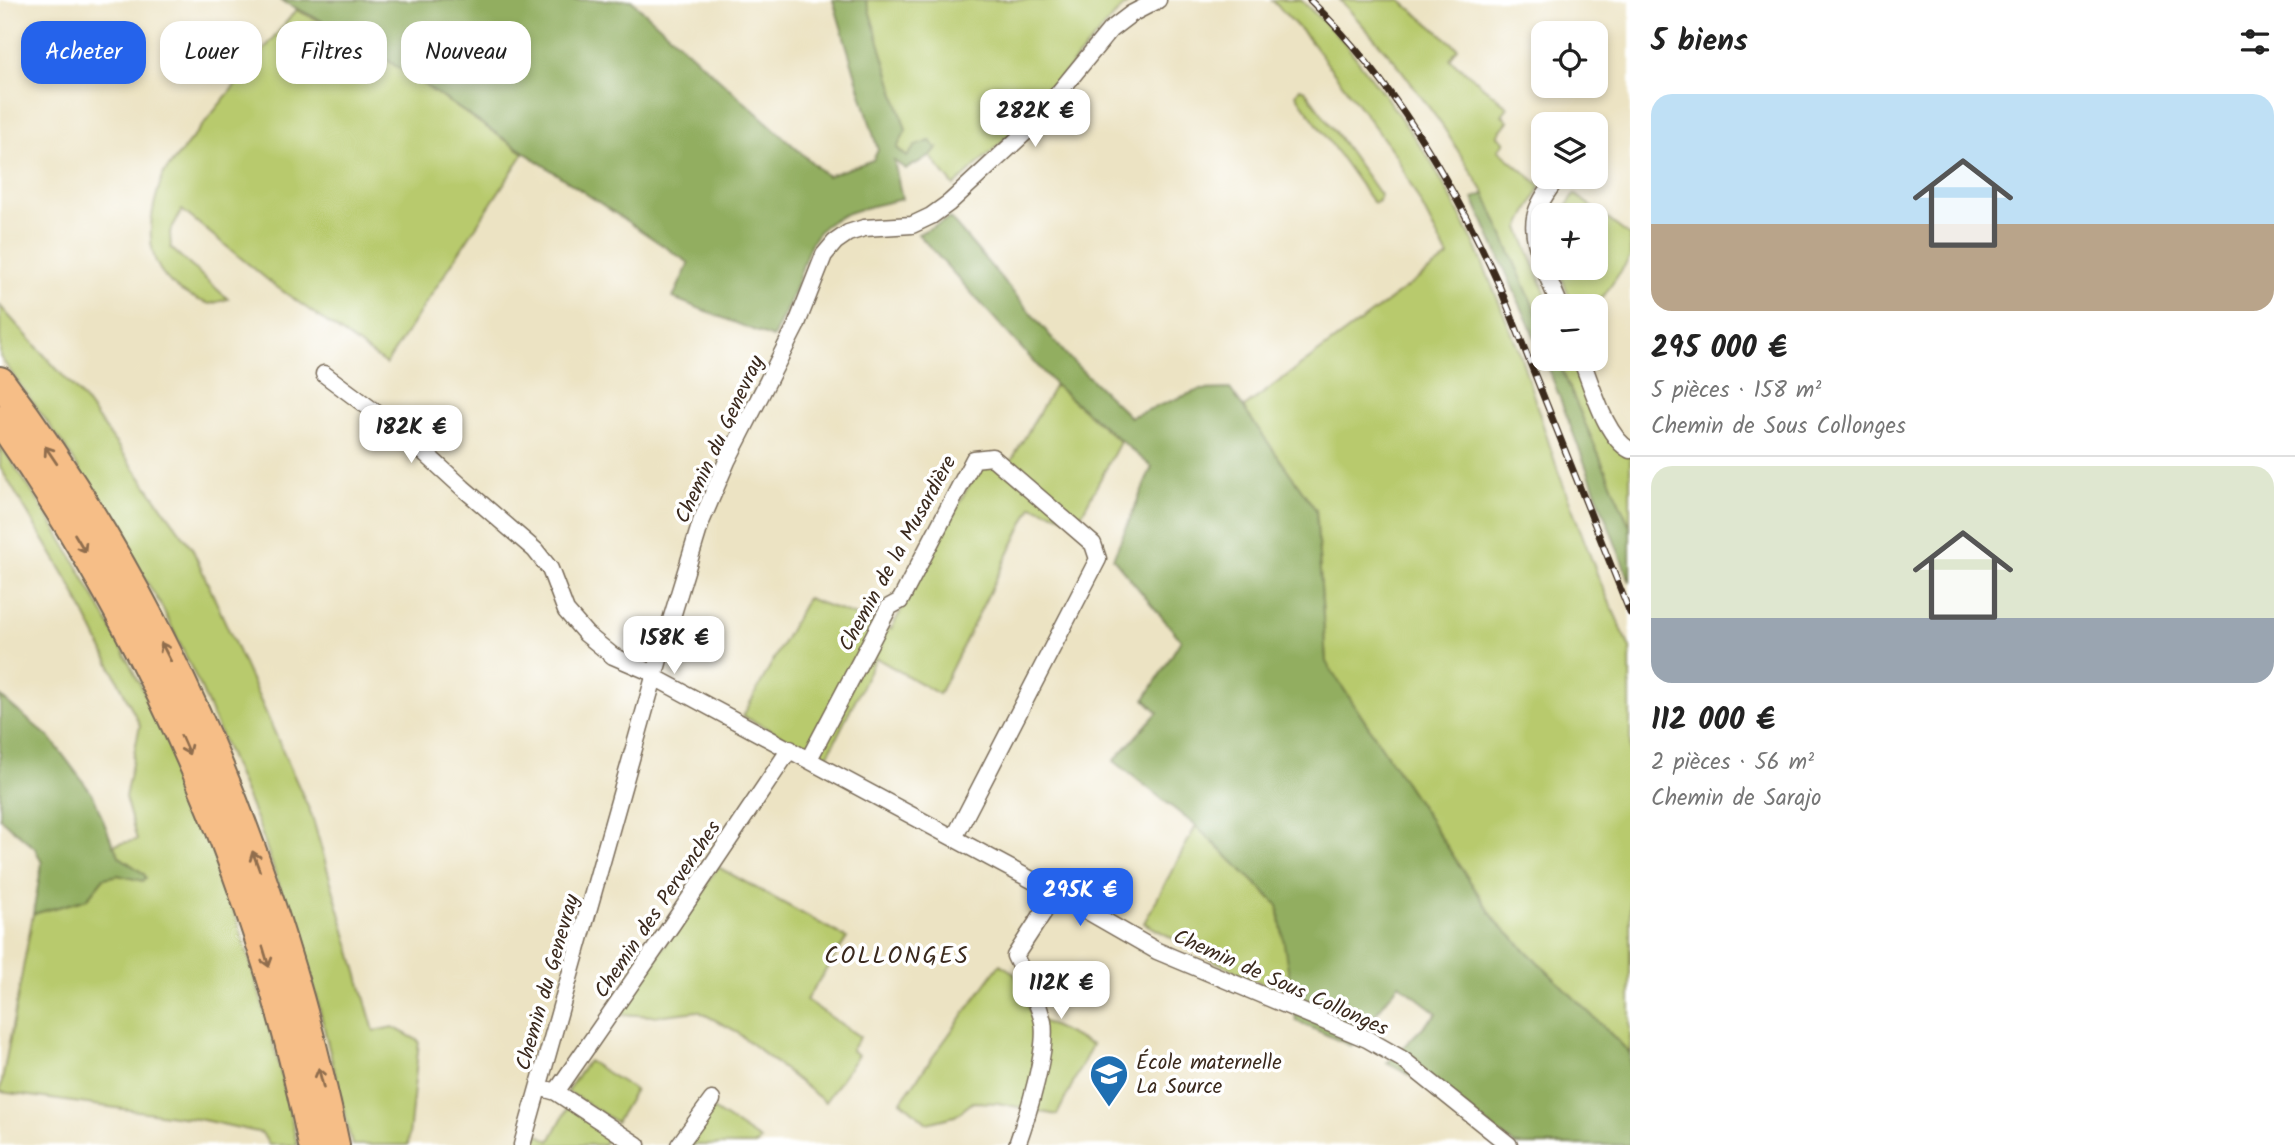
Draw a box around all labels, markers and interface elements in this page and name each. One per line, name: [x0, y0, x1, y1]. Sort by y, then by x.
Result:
text: 5 biens: [1651, 18, 1748, 66]
chip: Acheter: [21, 21, 146, 84]
chip: Louer: [160, 21, 262, 84]
chip: Filtres: [276, 21, 387, 84]
chip: Nouveau: [401, 21, 531, 84]
map controls: [1531, 21, 1608, 371]
button: locate: [1531, 21, 1608, 98]
icon: filters: [2236, 23, 2274, 61]
pin: 282K €: [978, 90, 1092, 149]
text: 282K €: [996, 94, 1074, 130]
button: layers: [1531, 112, 1608, 189]
icon: home: [1900, 140, 2026, 266]
button: +: [1531, 203, 1608, 280]
button: −: [1531, 294, 1608, 371]
text: 295 000 €: [1651, 325, 1787, 373]
street label: Chemin du Genevray: [667, 350, 774, 529]
text: 5 pièces · 158 m²: [1651, 373, 1821, 409]
pin: 182K €: [354, 406, 468, 465]
text: Chemin de Sous Collonges: [1651, 409, 1906, 445]
text: 182K €: [375, 410, 447, 446]
one-way arrow: [44, 446, 58, 466]
street label: Chemin de la Musardière: [831, 449, 966, 658]
icon: home: [1900, 512, 2026, 638]
one-way arrow: [74, 533, 88, 553]
pin: 158K €: [617, 616, 731, 676]
text: 158K €: [639, 621, 709, 657]
one-way arrow: [158, 642, 172, 663]
text: 112 000 €: [1651, 697, 1775, 745]
one-way arrow: [179, 734, 192, 755]
text: 2 pièces · 56 m²: [1651, 745, 1814, 781]
text: Chemin de Sarajo: [1651, 781, 1821, 817]
street label: Chemin des Pervenches: [586, 814, 730, 1005]
one-way arrow: [248, 850, 261, 872]
pin: 295K €: [1023, 869, 1137, 928]
text: 295K €: [1043, 873, 1117, 909]
street label: Chemin du Genevray: [507, 890, 589, 1074]
street label: Chemin de Sous Collonges: [1167, 921, 1393, 1046]
district label: COLLONGES: [824, 937, 970, 976]
one-way arrow: [260, 946, 273, 968]
pin: 112K €: [1004, 962, 1118, 1021]
text: 112K €: [1029, 966, 1093, 1002]
place label: École maternelle La Source: [1136, 1047, 1282, 1104]
school or university icon: École maternelle La Source: [1088, 1053, 1130, 1108]
one-way arrow: [314, 1067, 327, 1090]

